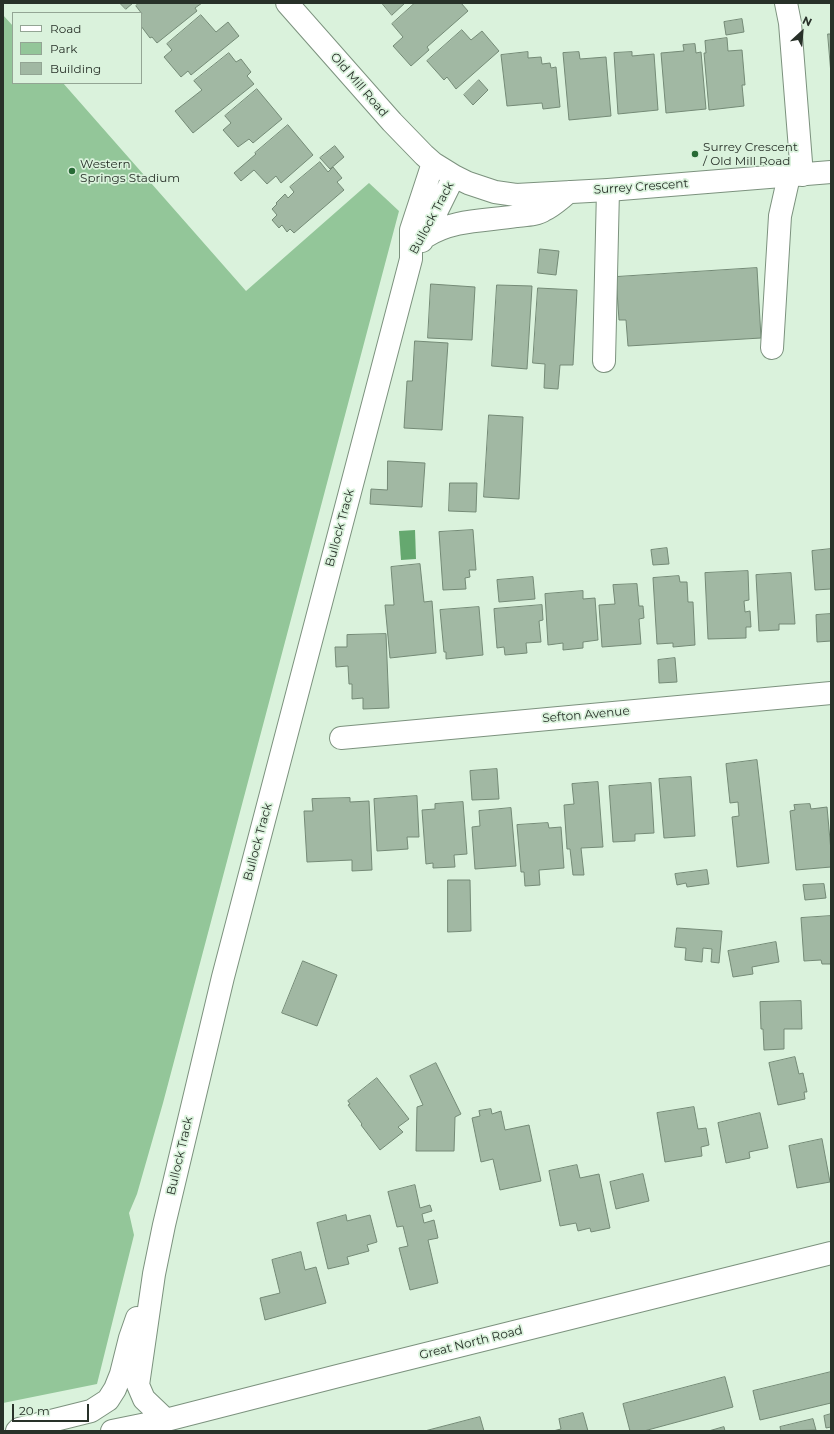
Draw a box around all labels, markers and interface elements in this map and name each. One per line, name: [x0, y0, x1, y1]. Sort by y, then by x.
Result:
legend: [12, 12, 142, 84]
north arrow: [782, 12, 822, 52]
text: N: [800, 13, 814, 29]
text: Road: [50, 21, 81, 36]
text: Park: [50, 41, 77, 56]
street label: Old Mill Road: [327, 50, 391, 120]
text: Building: [50, 61, 101, 76]
place label: Surrey Crescent / Old Mill Road: [703, 140, 798, 168]
marker: Surrey Crescent / Old Mill Road: [690, 149, 700, 159]
place label: Western Springs Stadium: [80, 157, 180, 185]
marker: Western Springs Stadium: [67, 166, 77, 176]
street label: Surrey Crescent: [593, 177, 689, 197]
street label: Bullock Track: [407, 179, 457, 257]
street label: Bullock Track: [323, 487, 357, 569]
street label: Sefton Avenue: [542, 704, 630, 726]
street label: Bullock Track: [241, 801, 275, 883]
street label: Bullock Track: [164, 1115, 196, 1197]
street label: Great North Road: [418, 1323, 524, 1363]
scale bar: [14, 1396, 91, 1422]
text: 20 m: [19, 1403, 50, 1418]

